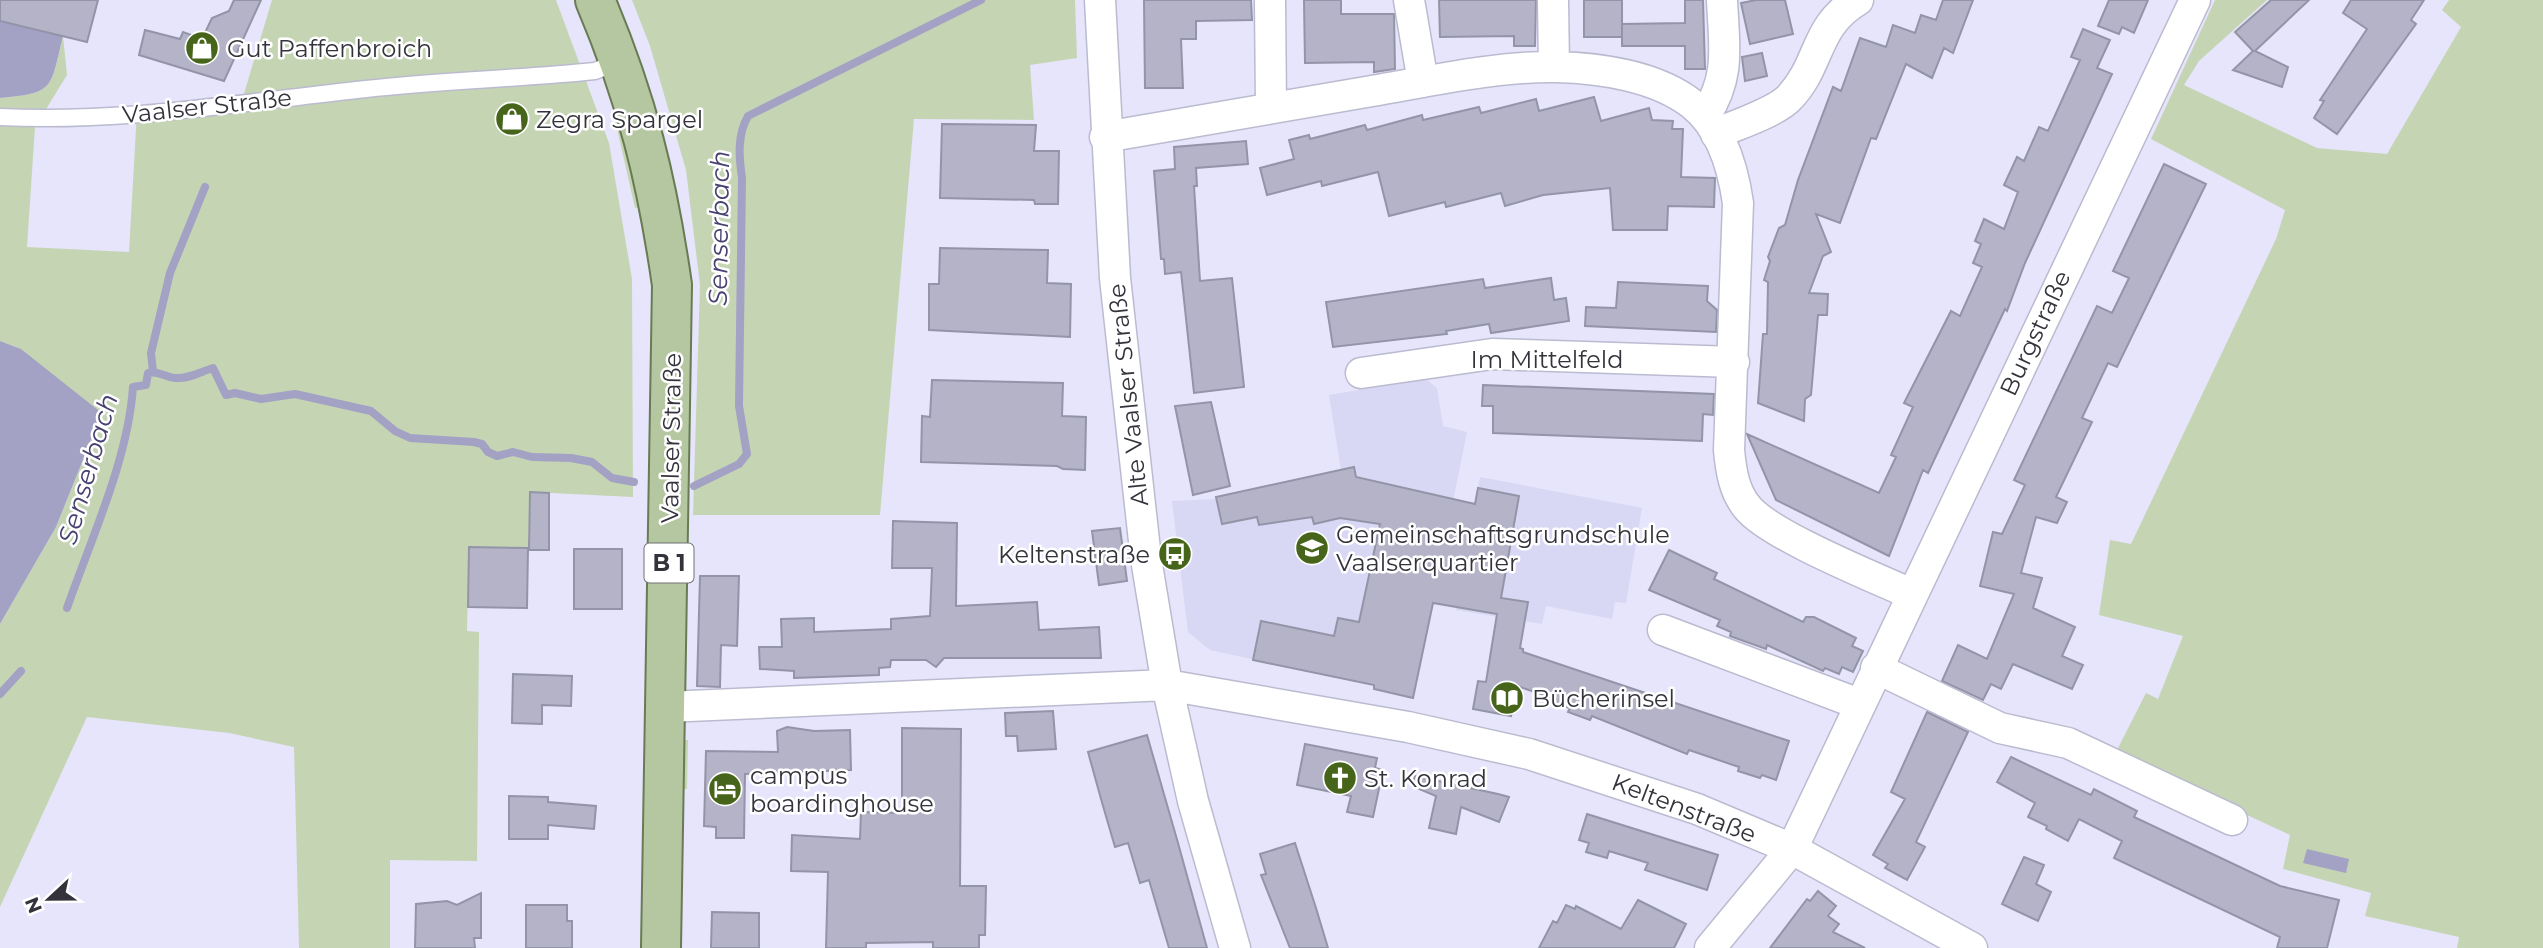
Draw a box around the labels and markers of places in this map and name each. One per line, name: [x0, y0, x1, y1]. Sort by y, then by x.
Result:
shop icon: Gut Paffenbroich: [183, 29, 221, 67]
place label: Gut Paffenbroich: [227, 34, 432, 63]
shop icon: Zegra Spargel: [493, 100, 531, 138]
place label: Zegra Spargel: [536, 105, 703, 134]
place label: Gemeinschaftsgrundschule Vaalserquartier: [1336, 520, 1670, 577]
school or university icon: Gemeinschaftsgrundschule Vaalserquartier: [1293, 529, 1331, 567]
bus stop icon: Keltenstraße: [1156, 535, 1194, 573]
place label: Keltenstraße: [998, 540, 1150, 569]
library icon: Bücherinsel: [1488, 679, 1526, 717]
place label: Bücherinsel: [1532, 684, 1675, 713]
church icon: St. Konrad: [1321, 759, 1359, 797]
place label: campus boardinghouse: [750, 761, 934, 818]
place label: St. Konrad: [1364, 764, 1487, 793]
hotel icon: campus boardinghouse: [706, 770, 744, 808]

